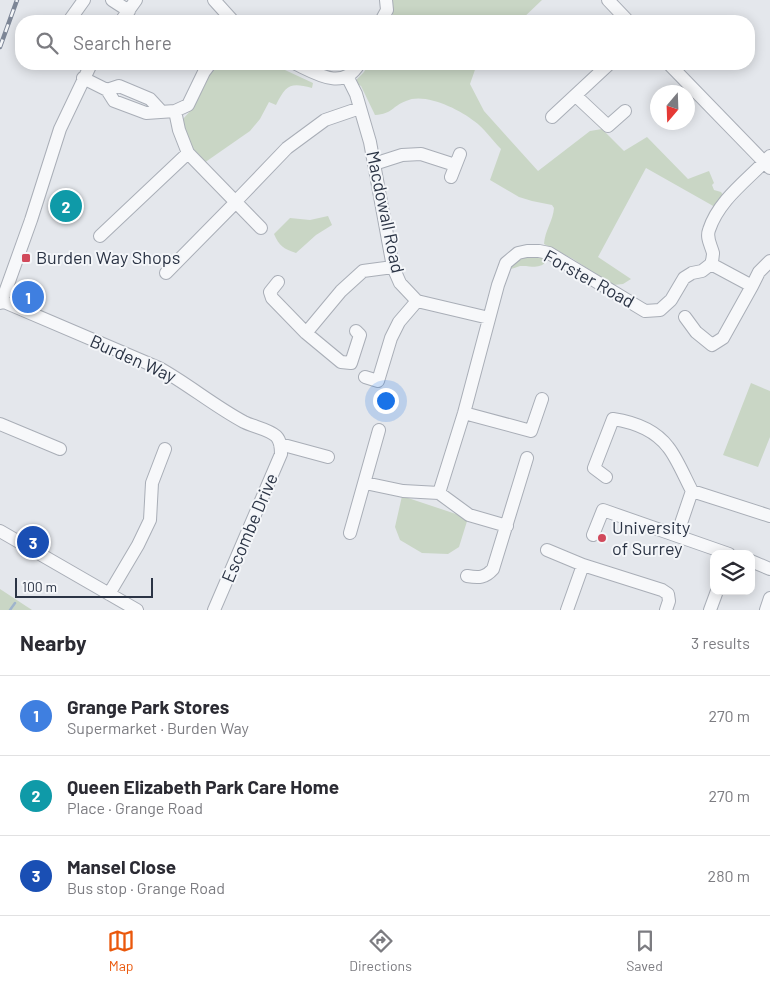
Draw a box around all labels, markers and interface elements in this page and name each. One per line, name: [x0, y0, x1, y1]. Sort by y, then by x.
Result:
search box: [15, 15, 755, 70]
icon: search: [33, 29, 61, 57]
text: Search here: [73, 31, 172, 54]
north arrow: [650, 85, 695, 130]
street label: Macdowall Road: [362, 149, 410, 275]
pin: 2: [50, 187, 82, 225]
street label: Forster Road: [540, 244, 639, 312]
place label: Burden Way Shops: [36, 246, 180, 268]
marker: Burden Way Shops: [20, 252, 32, 264]
pin: 1: [12, 278, 44, 316]
street label: Burden Way: [87, 329, 180, 387]
your location: [373, 388, 399, 414]
street label: Escombe Drive: [216, 470, 282, 586]
place label: University of Surrey: [612, 516, 690, 559]
pin: 3: [17, 523, 49, 561]
marker: University of Surrey: [596, 532, 608, 544]
map controls: [710, 550, 755, 595]
button: layers: [710, 550, 755, 595]
scale bar: [15, 575, 152, 598]
text: 100 m: [22, 578, 57, 595]
text: Nearby: [20, 630, 86, 655]
text: 3 results: [691, 633, 750, 652]
text: Grange Park Stores: [67, 695, 229, 718]
text: 1: [33, 706, 39, 725]
text: 270 m: [708, 706, 750, 725]
text: Supermarket · Burden Way: [67, 718, 249, 737]
text: Queen Elizabeth Park Care Home: [67, 775, 339, 798]
text: 2: [32, 786, 40, 805]
text: 270 m: [708, 786, 750, 805]
text: Place · Grange Road: [67, 798, 203, 817]
text: Mansel Close: [67, 855, 176, 878]
text: 3: [32, 866, 40, 885]
text: 280 m: [708, 866, 750, 885]
text: Bus stop · Grange Road: [67, 878, 225, 897]
tab: Map: [107, 927, 135, 974]
tab: Directions: [349, 927, 412, 974]
tab: Saved: [626, 927, 663, 974]

